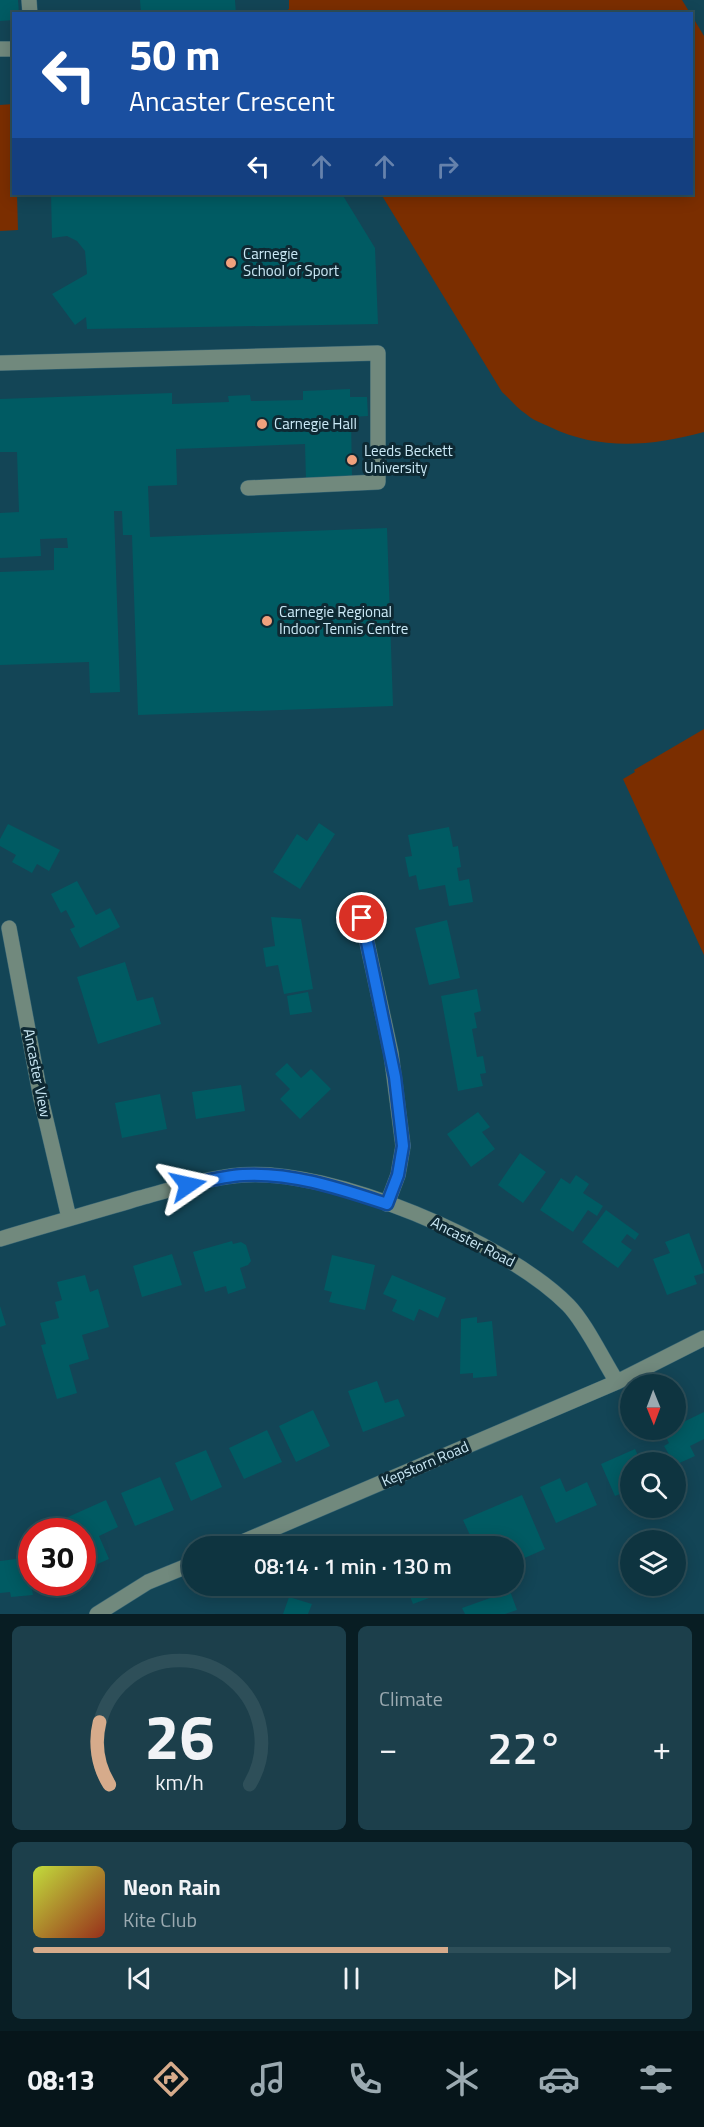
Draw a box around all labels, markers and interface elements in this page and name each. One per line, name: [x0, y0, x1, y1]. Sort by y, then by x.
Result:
text: 50 m: [129, 22, 221, 86]
icon: left: [30, 36, 108, 114]
text: Ancaster Crescent: [129, 80, 335, 121]
icon: left: [242, 150, 275, 183]
icon: ahead: [305, 150, 338, 183]
icon: ahead: [368, 150, 401, 183]
icon: right: [431, 150, 464, 183]
place label: Carnegie School of Sport: [243, 242, 340, 282]
marker: Carnegie School of Sport: [224, 256, 238, 270]
place label: Carnegie Hall: [274, 412, 357, 435]
marker: Carnegie Hall: [255, 417, 269, 431]
place label: Leeds Beckett University: [364, 439, 454, 479]
marker: Leeds Beckett University: [345, 453, 359, 467]
place label: Carnegie Regional Indoor Tennis Centre: [279, 600, 408, 640]
marker: Carnegie Regional Indoor Tennis Centre: [260, 614, 274, 628]
pin: [336, 892, 387, 943]
icon: arrive: [345, 901, 378, 934]
street label: Ancaster View: [18, 1026, 57, 1119]
position arrow: [156, 1153, 220, 1217]
street label: Ancaster Road: [427, 1210, 519, 1273]
north arrow: [620, 1374, 686, 1440]
map controls: [620, 1374, 686, 1596]
street label: Kepstorn Road: [378, 1435, 472, 1492]
button: search: [620, 1452, 686, 1518]
speed limit sign: 30: [18, 1518, 96, 1596]
button: layers: [620, 1530, 686, 1596]
text: 08:14 · 1 min · 130 m: [254, 1549, 452, 1583]
text: Climate: [379, 1683, 443, 1714]
text: 26: [144, 1688, 214, 1783]
text: 22°: [487, 1713, 563, 1781]
text: −: [379, 1723, 397, 1773]
text: +: [653, 1723, 671, 1773]
text: km/h: [155, 1766, 203, 1798]
text: Neon Rain: [123, 1870, 221, 1904]
text: Kite Club: [123, 1904, 197, 1935]
icon: previous: [123, 1962, 156, 1995]
icon: pause: [335, 1962, 368, 1995]
icon: next: [548, 1962, 581, 1995]
icon: directions: [150, 2058, 192, 2100]
icon: music: [247, 2058, 289, 2100]
icon: phone: [344, 2058, 386, 2100]
icon: climate: [441, 2058, 483, 2100]
icon: car: [538, 2058, 580, 2100]
icon: filters: [635, 2058, 677, 2100]
text: 08:13: [27, 2059, 95, 2100]

